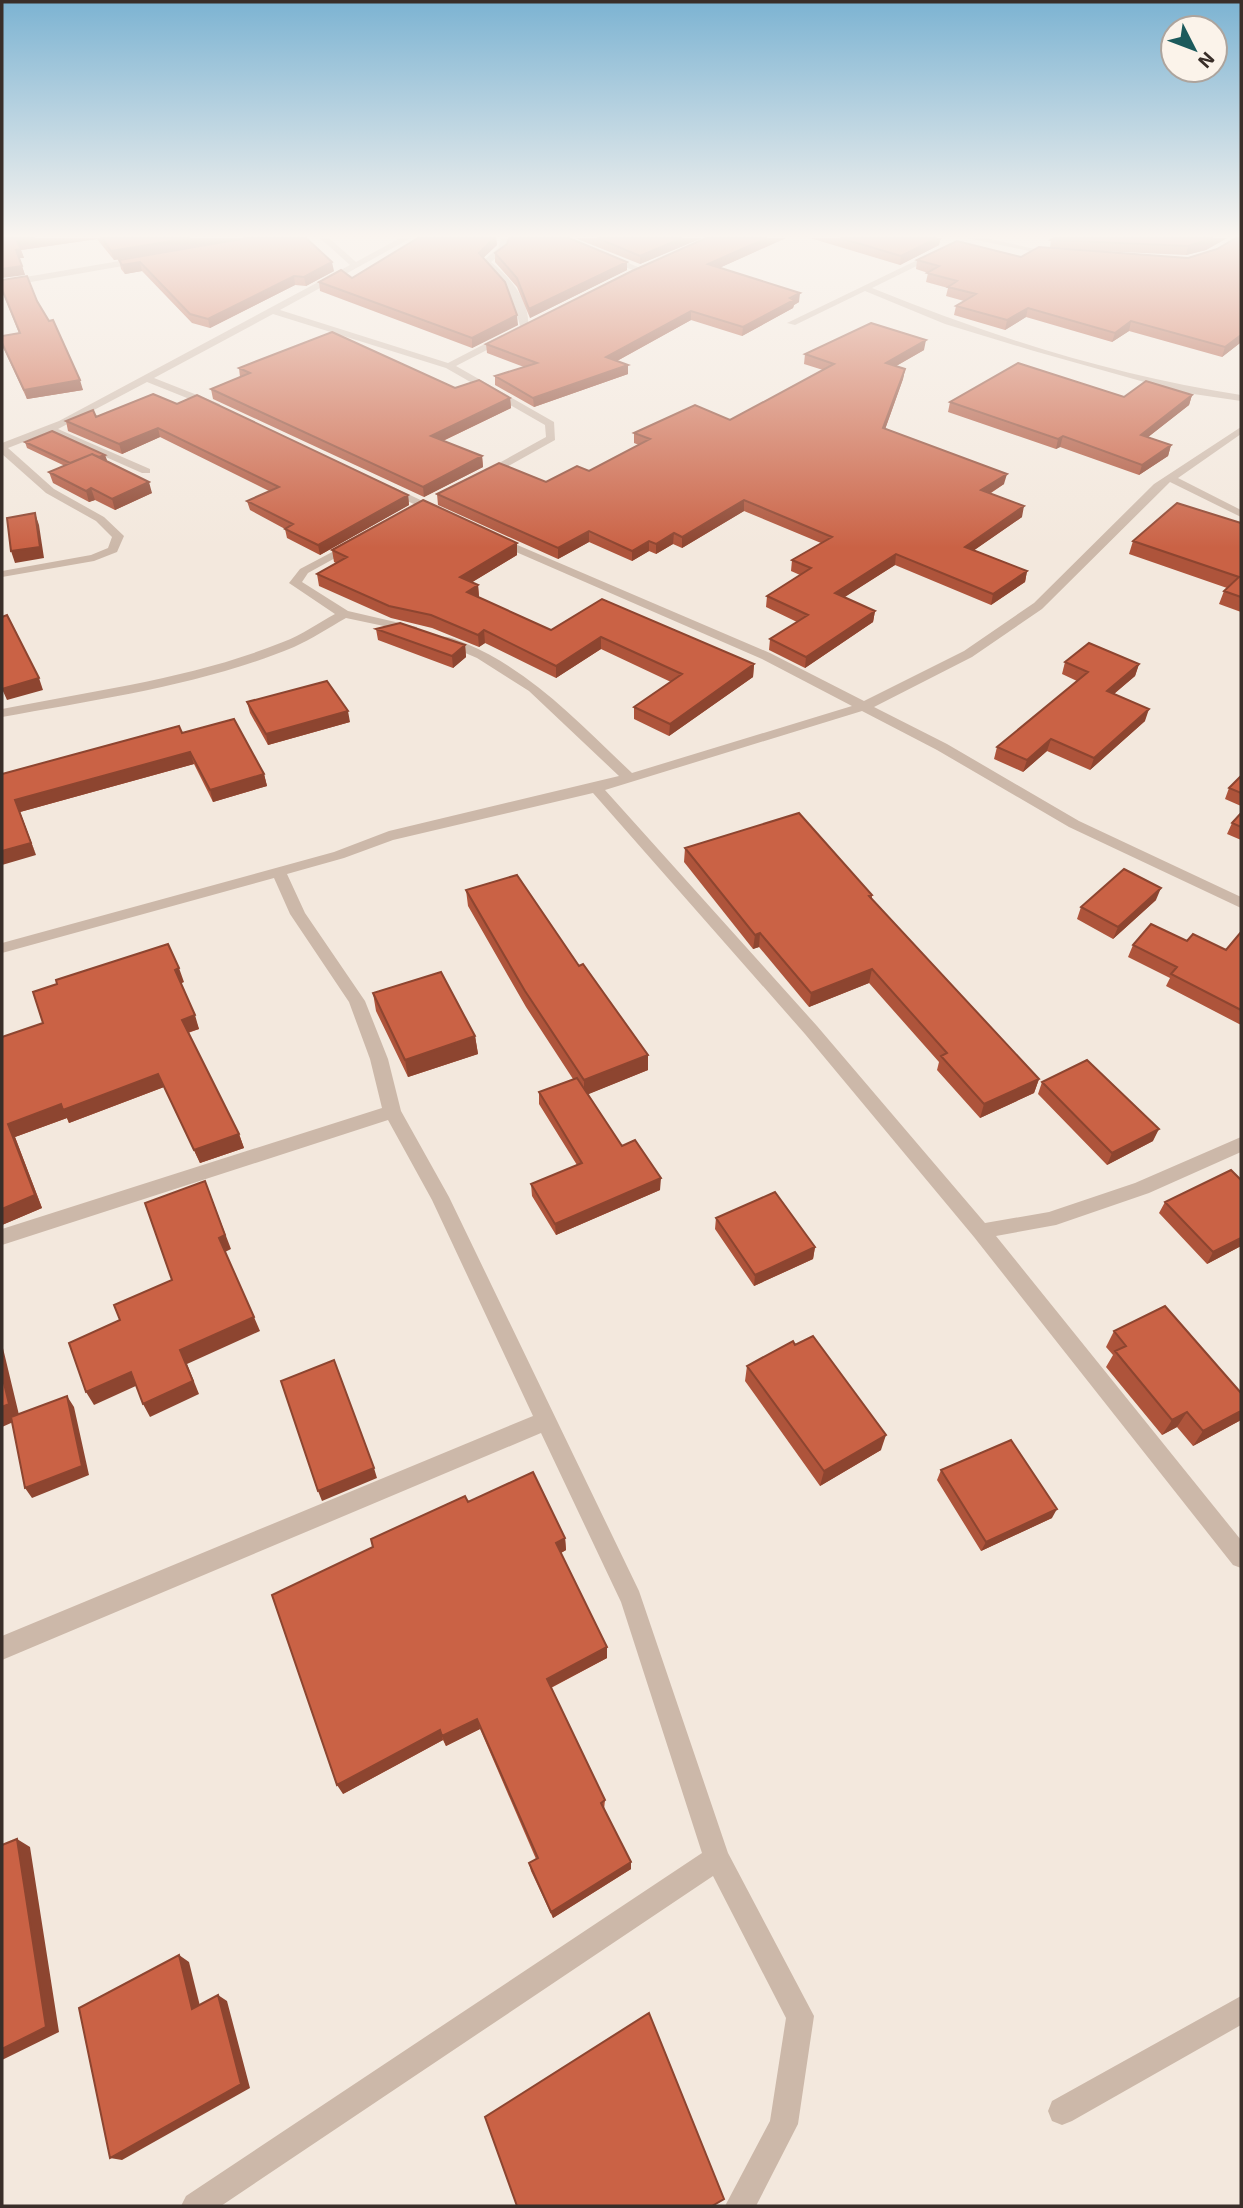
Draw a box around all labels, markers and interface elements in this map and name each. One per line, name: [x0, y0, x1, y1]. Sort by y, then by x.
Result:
north arrow: [1159, 14, 1229, 84]
text: N: [1194, 48, 1220, 74]

